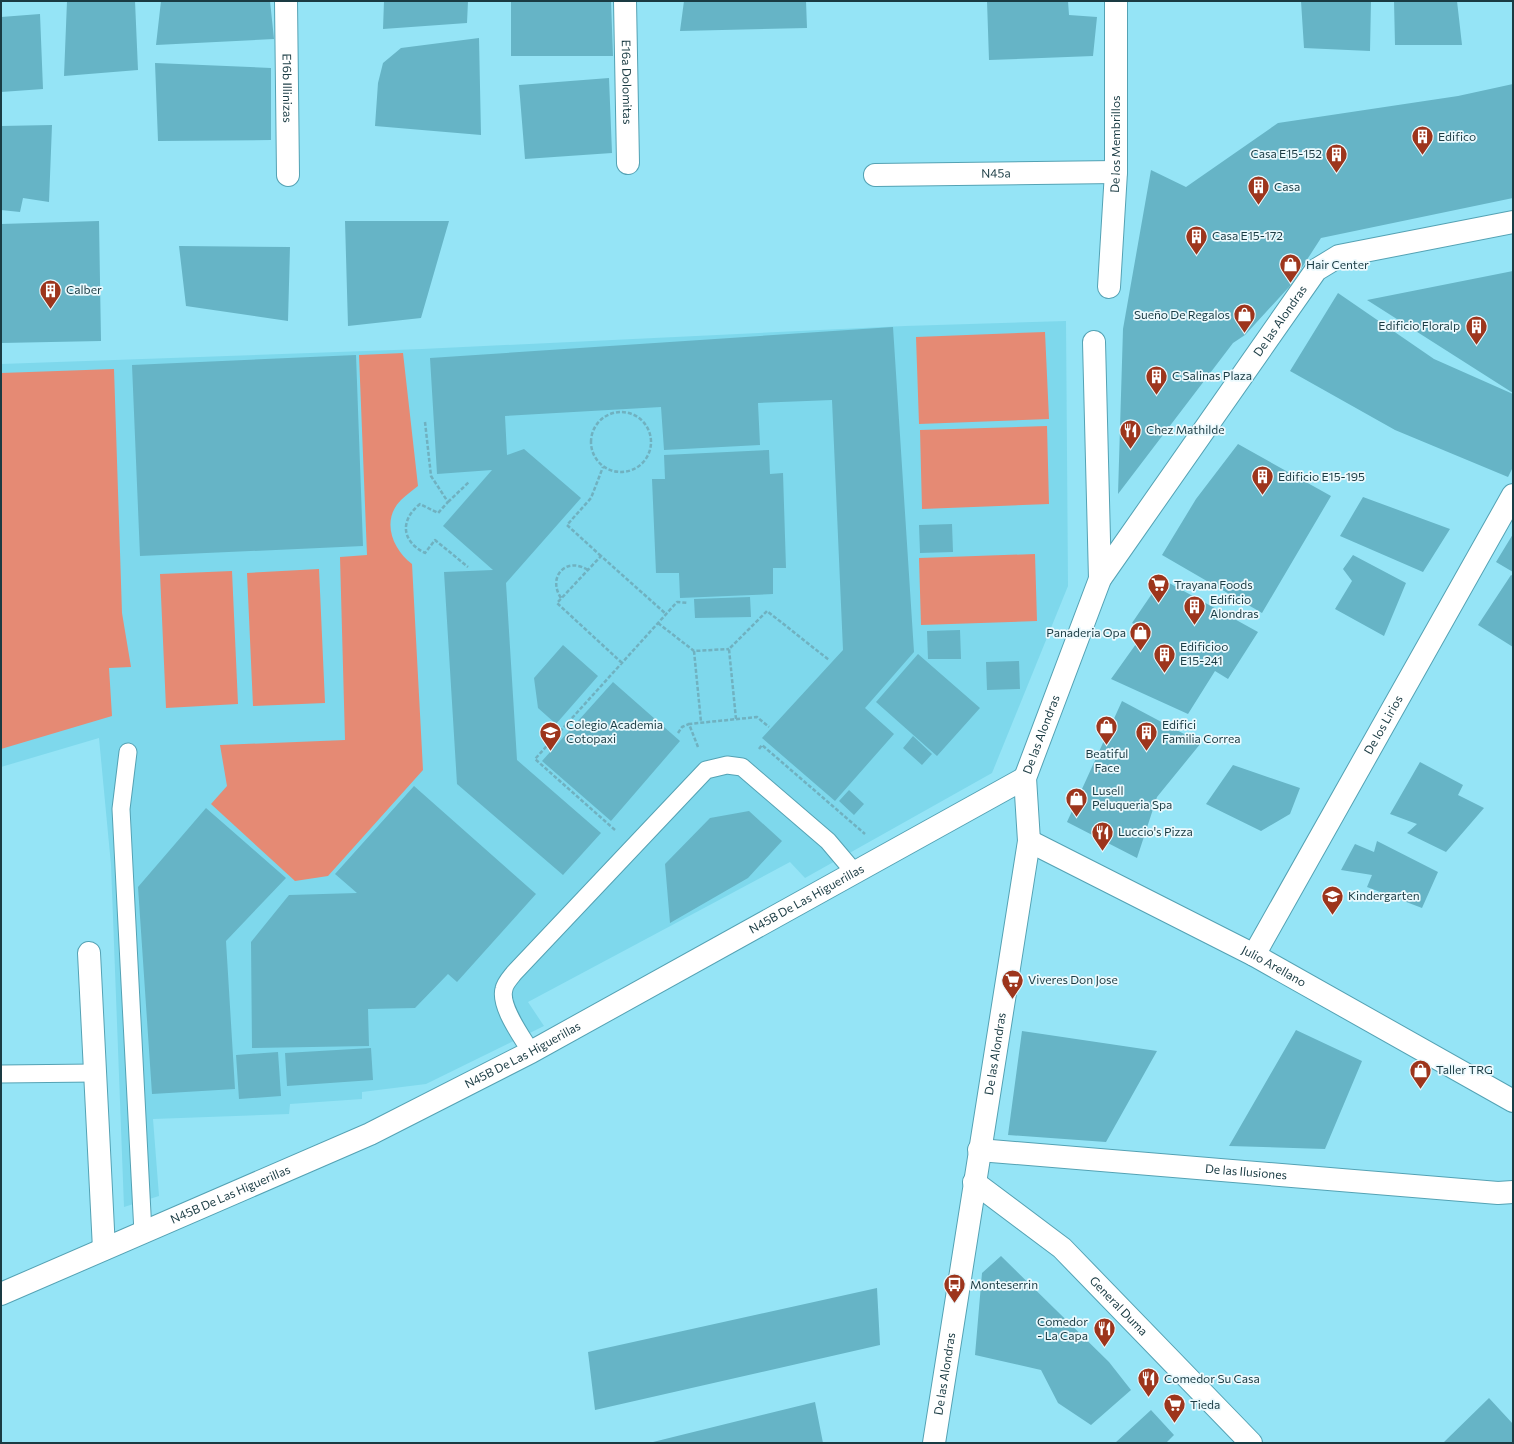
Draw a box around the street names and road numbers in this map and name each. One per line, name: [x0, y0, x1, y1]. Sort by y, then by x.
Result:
street label: E16a Dolomitas: [620, 40, 635, 124]
street label: E16b Illinizas: [281, 53, 295, 123]
street label: De los Membrillos: [1107, 96, 1122, 193]
street label: N45a: [981, 165, 1011, 180]
street label: De las Alondras: [1250, 282, 1309, 359]
street label: De los Lirios: [1360, 692, 1405, 757]
street label: De las Alondras: [1019, 693, 1062, 776]
street label: N45B De Las Higuerillas: [746, 861, 866, 936]
street label: Julio Arellano: [1239, 942, 1309, 989]
street label: De las Alondras: [981, 1011, 1008, 1096]
street label: N45B De Las Higuerillas: [462, 1018, 583, 1091]
street label: De las Ilusiones: [1205, 1161, 1288, 1182]
street label: N45B De Las Higuerillas: [168, 1162, 292, 1226]
street label: General Duma: [1087, 1273, 1151, 1338]
street label: De las Alondras: [931, 1331, 957, 1416]

